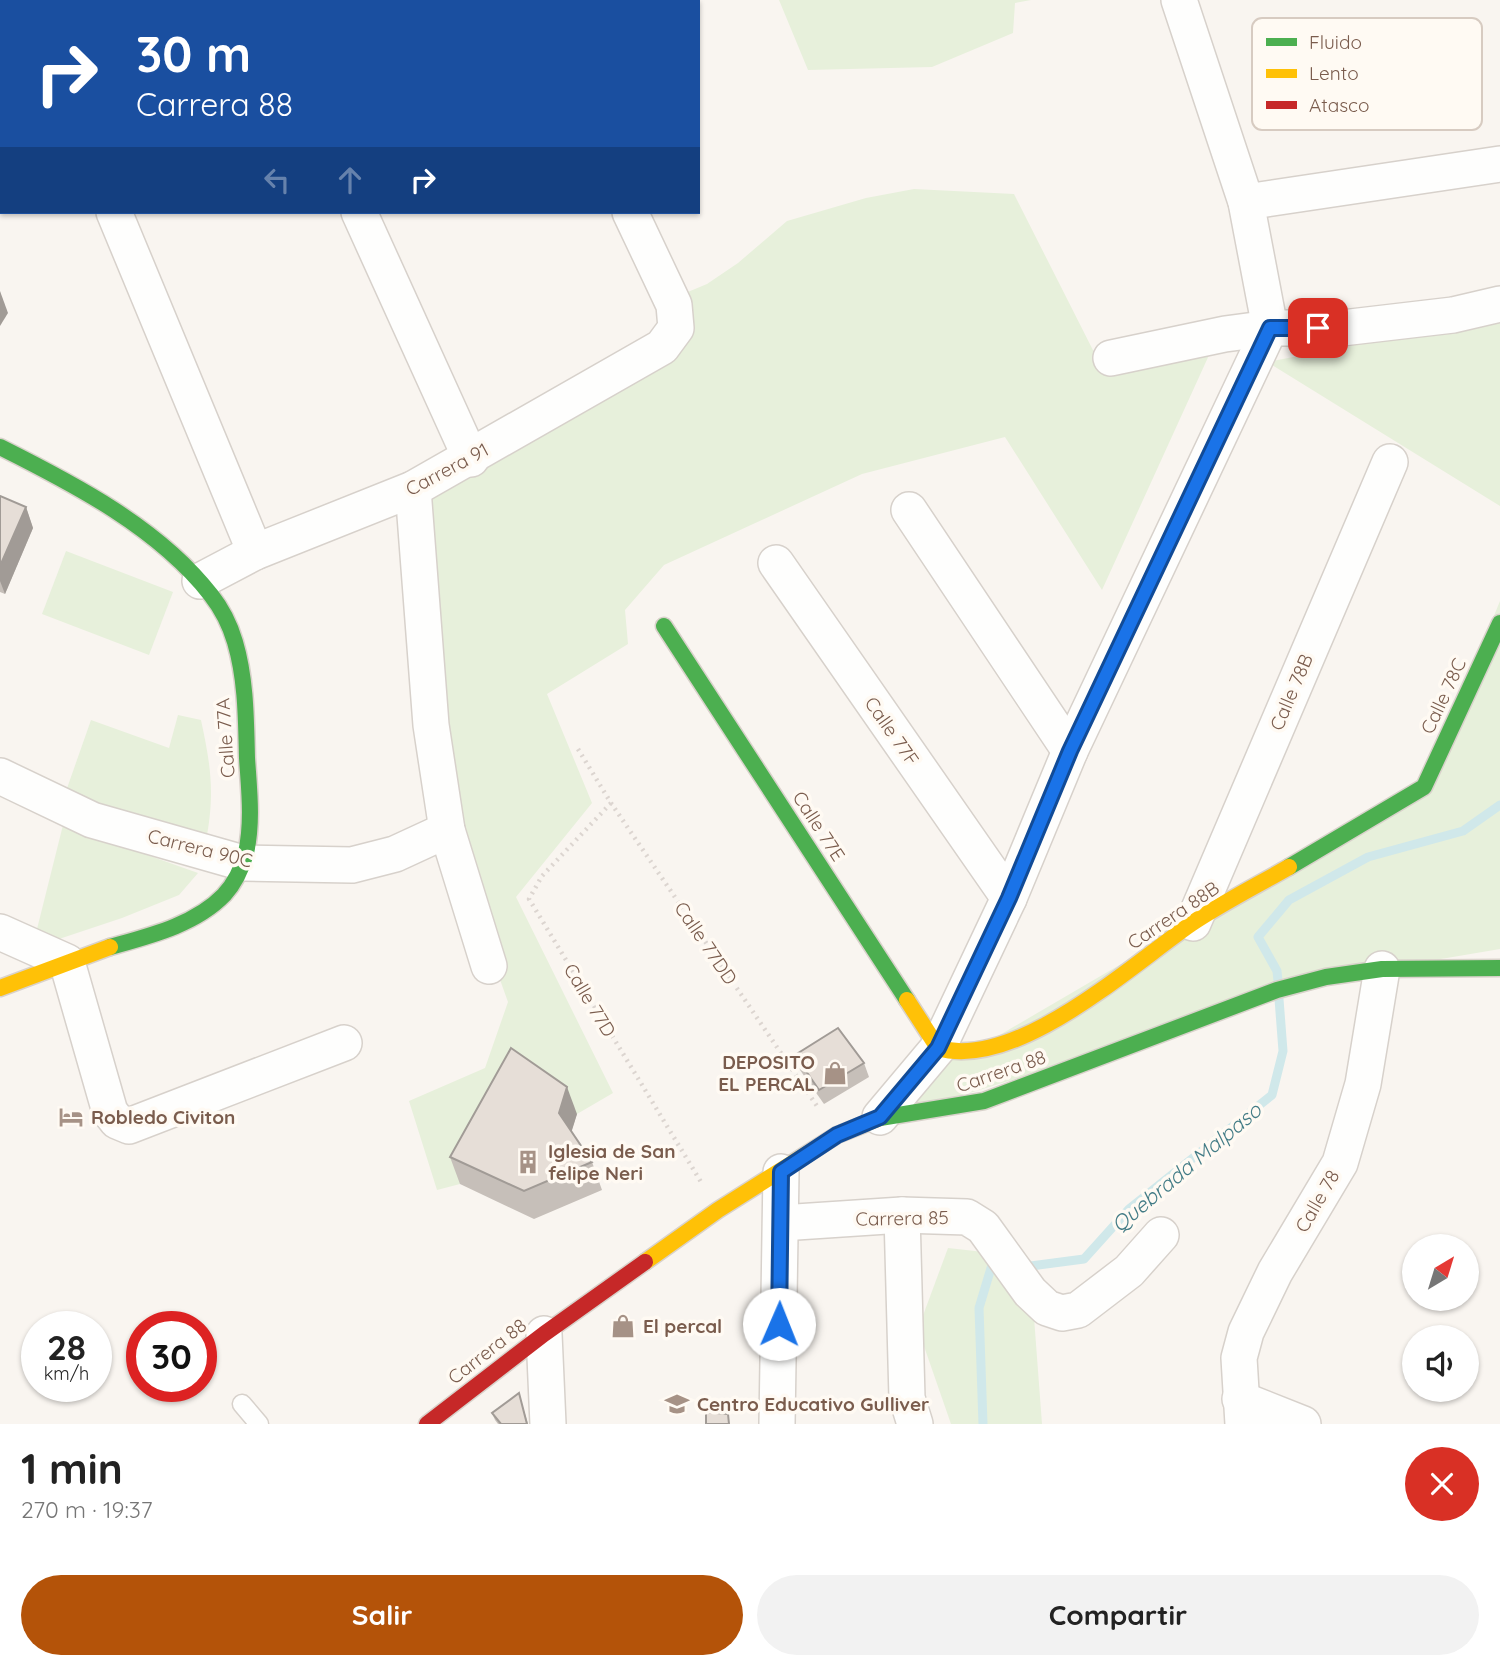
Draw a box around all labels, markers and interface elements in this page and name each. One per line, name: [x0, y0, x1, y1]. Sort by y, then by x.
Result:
legend: [1252, 18, 1482, 130]
text: 30 m: [136, 23, 251, 84]
icon: right: [21, 28, 112, 119]
text: Fluido: [1309, 30, 1362, 54]
text: Lento: [1309, 61, 1359, 85]
text: Carrera 88: [136, 84, 293, 124]
text: Atasco: [1309, 93, 1369, 117]
icon: left: [258, 161, 296, 199]
icon: ahead: [331, 161, 369, 199]
icon: right: [404, 161, 442, 199]
pin: [1288, 298, 1348, 358]
icon: arrive: [1299, 309, 1337, 347]
street label: Carrera 91: [401, 437, 493, 501]
street label: Calle 78B: [1264, 650, 1318, 734]
street label: Calle 78C: [1415, 654, 1471, 738]
street label: Calle 77F: [860, 692, 924, 770]
street label: Calle 77A: [210, 697, 240, 779]
street label: Calle 77E: [788, 786, 850, 866]
street label: Carrera 90C: [145, 823, 255, 873]
street label: Carrera 88B: [1123, 876, 1223, 954]
street label: Calle 77DD: [669, 897, 743, 989]
street label: Calle 77D: [559, 959, 621, 1041]
street label: Carrera 88: [953, 1044, 1049, 1098]
place label: DEPOSITO EL PERCAL: [718, 1050, 815, 1096]
shop icon: DEPOSITO EL PERCAL: [821, 1059, 849, 1087]
water label: Quebrada Malpaso: [1106, 1096, 1267, 1237]
hotel icon: Robledo Civiton: [57, 1103, 85, 1131]
place label: Robledo Civiton: [91, 1105, 235, 1129]
place label: Iglesia de San felipe Neri: [548, 1139, 675, 1185]
building icon: Iglesia de San felipe Neri: [514, 1148, 542, 1176]
street label: Calle 78: [1290, 1165, 1344, 1237]
street label: Carrera 85: [855, 1205, 949, 1231]
north arrow: [1402, 1234, 1479, 1311]
map controls: [1402, 1234, 1479, 1402]
position arrow: [742, 1287, 816, 1361]
speed limit sign: 30: [126, 1311, 217, 1402]
shop icon: El percal: [609, 1312, 637, 1340]
street label: Carrera 88: [443, 1313, 531, 1389]
place label: El percal: [643, 1314, 722, 1338]
text: 28: [47, 1325, 86, 1369]
button: sound: [1402, 1325, 1479, 1402]
text: km/h: [44, 1362, 89, 1385]
school or university icon: Centro Educativo Gulliver: [663, 1390, 691, 1418]
place label: Centro Educativo Gulliver: [697, 1392, 929, 1416]
text: 1 min: [21, 1442, 123, 1495]
button: close: [1405, 1447, 1479, 1521]
text: 270 m · 19:37: [21, 1495, 153, 1524]
button: Salir: [21, 1575, 743, 1655]
button: Compartir: [757, 1575, 1479, 1655]

